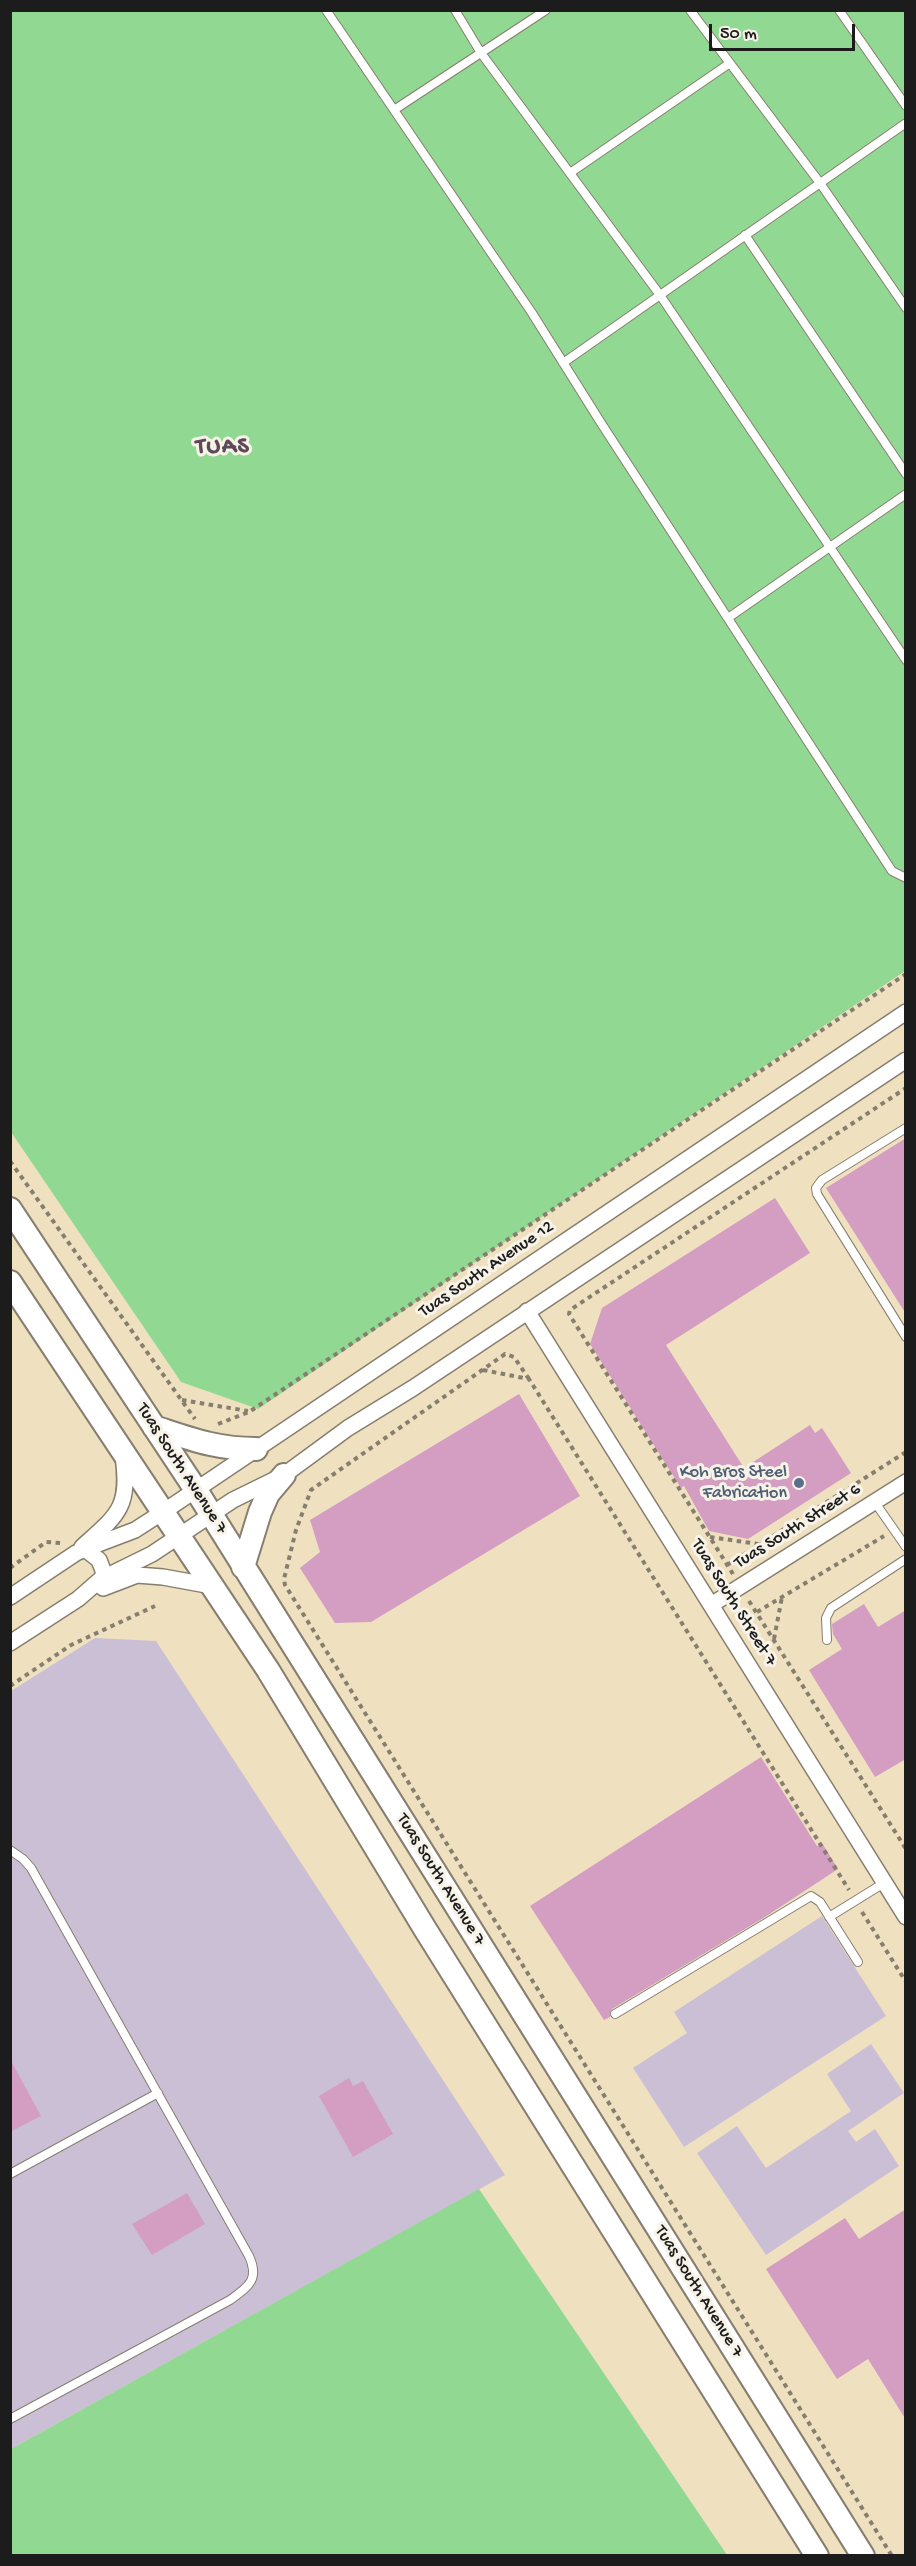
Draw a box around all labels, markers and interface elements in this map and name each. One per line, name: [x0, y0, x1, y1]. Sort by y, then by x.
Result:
scale bar: [712, 12, 858, 50]
text: 50 m: [720, 24, 757, 45]
district label: TUAS: [196, 434, 250, 462]
street label: Tuas South Avenue 12: [415, 1217, 559, 1323]
street label: Tuas South Avenue 7: [131, 1400, 231, 1538]
place label: Koh Bros Steel Fabrication: [680, 1462, 787, 1504]
marker: Koh Bros Steel Fabrication: [792, 1476, 806, 1490]
street label: Tuas South Street 6: [731, 1479, 865, 1575]
street label: Tuas South Street 7: [685, 1536, 781, 1670]
street label: Tuas South Avenue 7: [391, 1810, 489, 1950]
street label: Tuas South Avenue 7: [649, 2222, 747, 2362]

